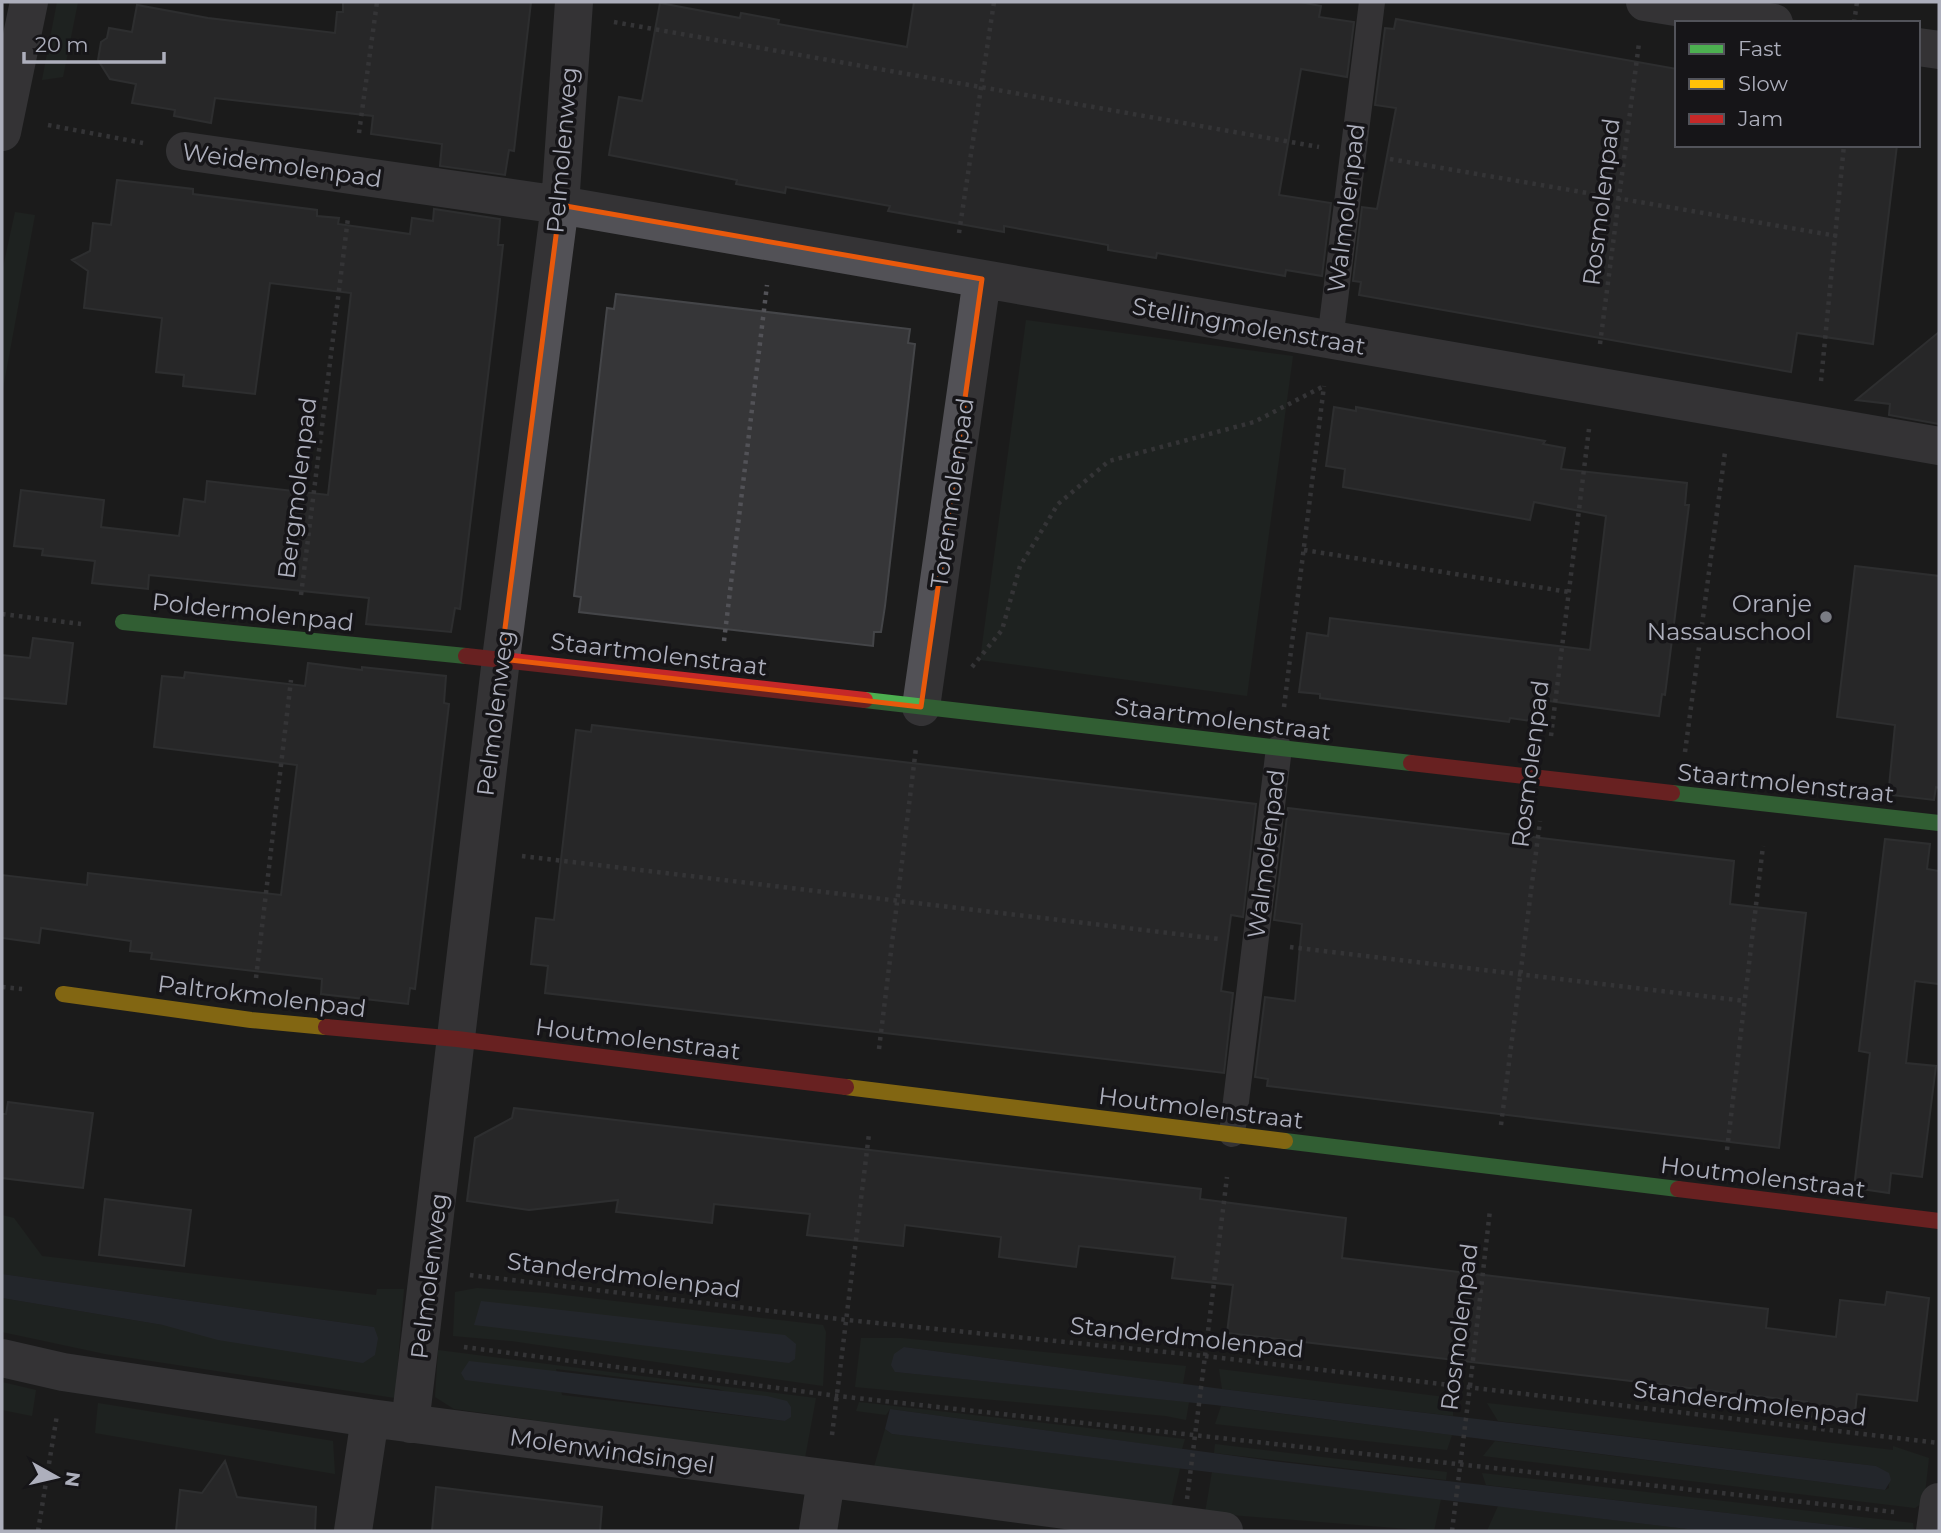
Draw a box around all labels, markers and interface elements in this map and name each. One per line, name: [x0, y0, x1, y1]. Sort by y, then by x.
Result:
scale bar: [24, 21, 164, 65]
legend: [1675, 21, 1920, 147]
text: 20 m: [35, 32, 89, 57]
text: Fast: [1738, 36, 1782, 61]
street label: Pelmolenweg: [540, 66, 584, 234]
text: Slow: [1738, 71, 1788, 96]
text: Jam: [1737, 106, 1783, 131]
street label: Rosmolenpad: [1576, 117, 1626, 287]
street label: Walmolenpad: [1321, 122, 1371, 294]
street label: Weidemolenpad: [180, 137, 384, 193]
street label: Stellingmolenstraat: [1130, 291, 1368, 361]
street label: Bergmolenpad: [271, 396, 323, 580]
street label: Torenmolenpad: [924, 396, 980, 590]
street label: Poldermolenpad: [151, 587, 355, 637]
place label: Oranje Nassauschool: [1647, 589, 1812, 646]
marker: Oranje Nassauschool: [1818, 609, 1834, 625]
street label: Staartmolenstraat: [549, 626, 769, 682]
street label: Pelmolenweg: [470, 628, 520, 798]
street label: Rosmolenpad: [1505, 679, 1555, 849]
street label: Staartmolenstraat: [1113, 691, 1333, 747]
street label: Staartmolenstraat: [1676, 757, 1896, 809]
street label: Walmolenpad: [1241, 768, 1291, 940]
street label: Paltrokmolenpad: [156, 969, 368, 1023]
street label: Houtmolenstraat: [534, 1012, 742, 1066]
street label: Houtmolenstraat: [1097, 1081, 1305, 1135]
street label: Houtmolenstraat: [1659, 1150, 1867, 1204]
street label: Pelmolenweg: [404, 1191, 454, 1361]
street label: Rosmolenpad: [1434, 1242, 1484, 1412]
street label: Standerdmolenpad: [506, 1246, 742, 1304]
street label: Standerdmolenpad: [1069, 1310, 1305, 1364]
street label: Standerdmolenpad: [1632, 1374, 1868, 1432]
street label: Molenwindsingel: [508, 1422, 716, 1480]
north arrow: [21, 1442, 91, 1512]
text: N: [60, 1470, 85, 1489]

